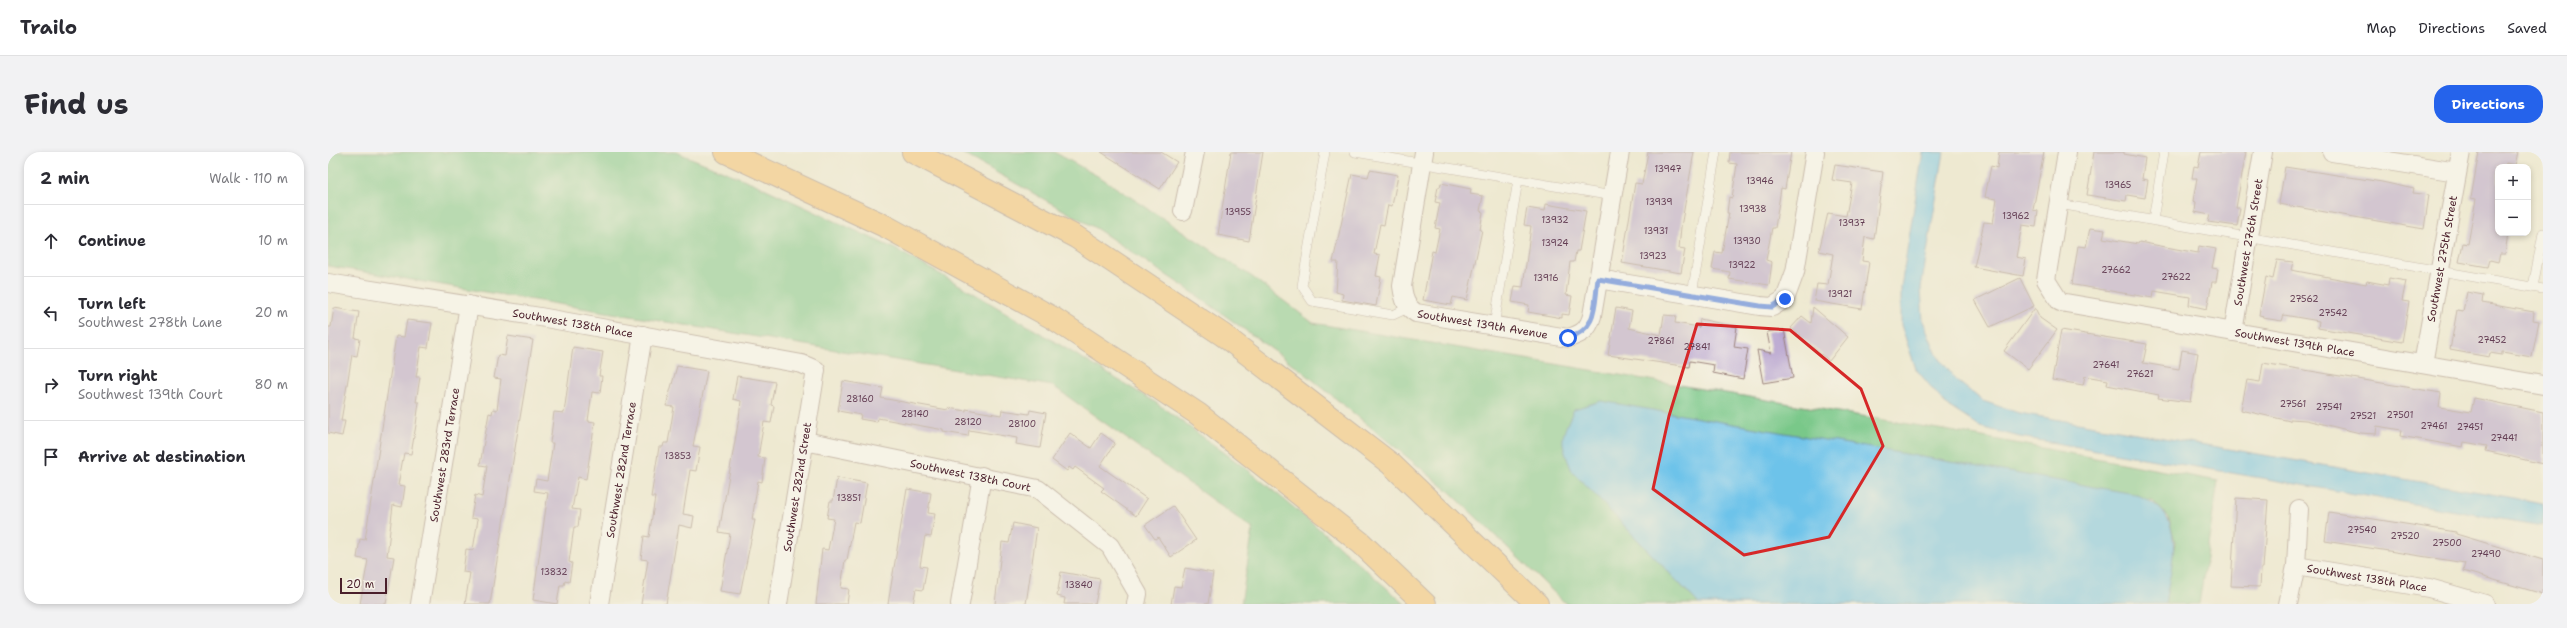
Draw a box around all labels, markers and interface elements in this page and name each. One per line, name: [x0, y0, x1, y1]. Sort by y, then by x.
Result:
text: Trailo: [20, 15, 77, 40]
text: Map: [2367, 19, 2397, 37]
text: Directions: [2419, 19, 2485, 37]
text: Saved: [2507, 19, 2547, 37]
text: Find us: [24, 85, 129, 123]
button: Directions: [2434, 85, 2543, 123]
house number: 13947: [1654, 163, 1682, 175]
map controls: [2495, 164, 2531, 236]
button: +: [2495, 164, 2531, 200]
text: 2 min: [40, 167, 90, 189]
text: Walk · 110 m: [209, 170, 288, 187]
house number: 13946: [1746, 175, 1774, 187]
street label: Southwest 276th Street: [2230, 177, 2266, 307]
house number: 13965: [2105, 179, 2131, 191]
street label: Southwest 275th Street: [2424, 194, 2461, 323]
house number: 13939: [1645, 196, 1673, 208]
button: −: [2495, 200, 2531, 236]
house number: 13938: [1739, 203, 1767, 215]
house number: 13955: [1225, 206, 1251, 218]
house number: 13962: [2002, 210, 2030, 222]
house number: 13932: [1542, 214, 1569, 226]
house number: 13937: [1839, 217, 1865, 229]
house number: 13931: [1644, 225, 1668, 237]
icon: ahead: [40, 230, 62, 252]
text: Continue: [78, 231, 146, 251]
text: 10 m: [258, 232, 288, 249]
house number: 13930: [1733, 235, 1761, 247]
house number: 13924: [1541, 237, 1569, 249]
house number: 13923: [1639, 250, 1667, 262]
house number: 13922: [1728, 259, 1756, 271]
house number: 27662: [2101, 264, 2131, 276]
house number: 27622: [2161, 271, 2191, 283]
house number: 13916: [1534, 272, 1558, 284]
house number: 13921: [1828, 288, 1852, 300]
route end: [1776, 290, 1794, 308]
house number: 27562: [2289, 293, 2319, 305]
text: Turn left: [78, 294, 146, 314]
icon: left: [40, 302, 62, 324]
text: 20 m: [255, 304, 288, 321]
street label: Southwest 138th Place: [511, 306, 634, 342]
street label: Southwest 139th Avenue: [1416, 306, 1549, 343]
house number: 27542: [2319, 307, 2347, 319]
text: Southwest 278th Lane: [78, 314, 222, 331]
street label: Southwest 139th Place: [2233, 325, 2356, 361]
route start: [1559, 329, 1577, 347]
house number: 27452: [2478, 334, 2506, 346]
house number: 27861: [1647, 335, 1675, 347]
house number: 27841: [1683, 341, 1711, 353]
house number: 27641: [2092, 359, 2120, 371]
text: Turn right: [78, 366, 158, 386]
house number: 27621: [2127, 368, 2153, 380]
icon: right: [40, 374, 62, 396]
text: 80 m: [254, 376, 288, 393]
text: Southwest 139th Court: [78, 386, 223, 403]
street label: Southwest 283rd Terrace: [427, 387, 463, 523]
house number: 28160: [846, 393, 874, 405]
house number: 27561: [2280, 398, 2306, 410]
street label: Southwest 282nd Terrace: [603, 401, 640, 539]
house number: 27541: [2316, 401, 2342, 413]
house number: 28140: [901, 408, 929, 420]
house number: 27501: [2387, 409, 2413, 421]
house number: 27521: [2350, 410, 2376, 422]
house number: 28120: [954, 416, 982, 428]
house number: 28100: [1008, 418, 1036, 430]
house number: 27461: [2420, 420, 2448, 432]
street label: Southwest 282nd Street: [780, 421, 815, 553]
house number: 27451: [2457, 421, 2483, 433]
house number: 27441: [2490, 432, 2518, 444]
icon: arrive: [40, 446, 62, 468]
text: Arrive at destination: [78, 447, 246, 467]
house number: 13853: [665, 450, 691, 462]
street label: Southwest 138th Court: [909, 456, 1032, 495]
house number: 13851: [837, 492, 861, 504]
house number: 27540: [2347, 524, 2377, 536]
house number: 27520: [2391, 530, 2420, 542]
house number: 27500: [2432, 537, 2462, 549]
house number: 27490: [2471, 548, 2501, 560]
street label: Southwest 138th Place: [2306, 561, 2428, 596]
house number: 13832: [540, 566, 568, 578]
scale bar: [340, 576, 387, 595]
text: 20 m: [346, 577, 374, 592]
house number: 13840: [1065, 579, 1093, 591]

